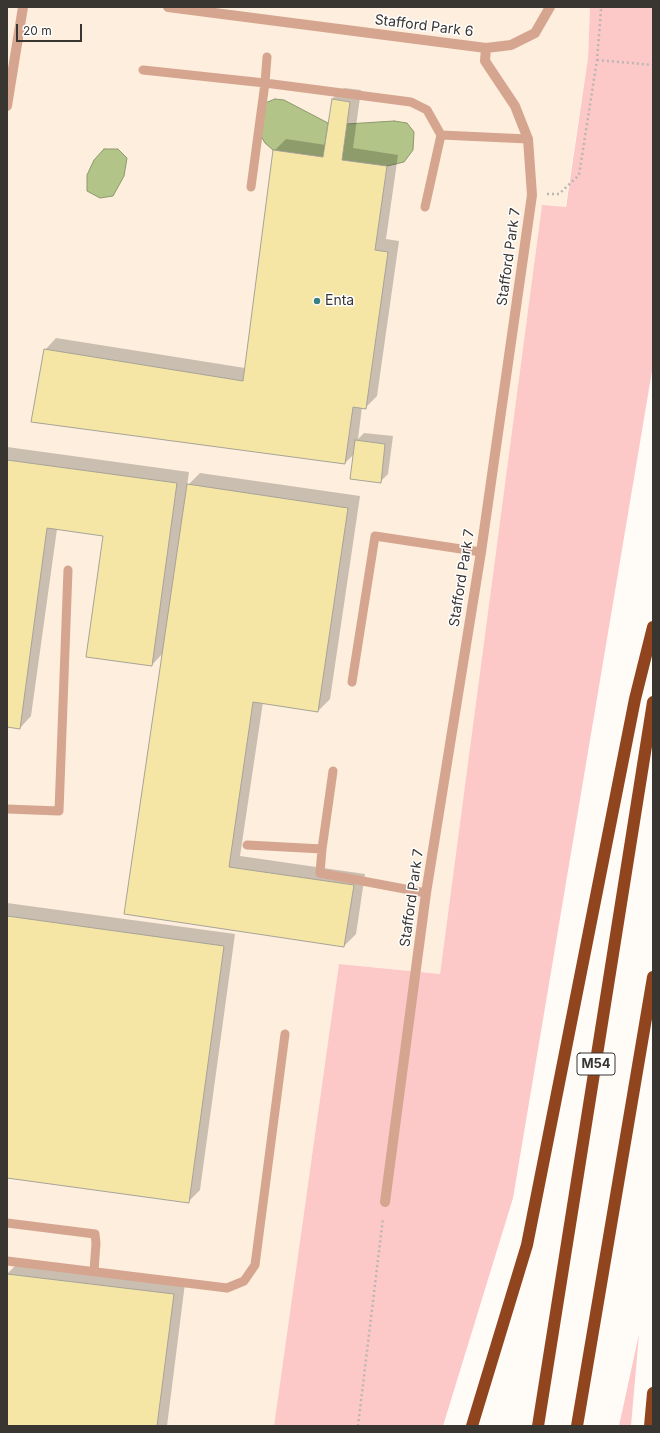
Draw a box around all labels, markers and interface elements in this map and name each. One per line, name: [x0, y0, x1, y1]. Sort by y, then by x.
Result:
street label: Stafford Park 6: [374, 12, 474, 40]
scale bar: [18, 16, 84, 42]
text: 20 m: [23, 23, 52, 38]
street label: Stafford Park 7: [494, 207, 524, 307]
place label: Enta: [325, 293, 354, 309]
marker: Enta: [312, 296, 322, 306]
street label: Stafford Park 7: [446, 528, 478, 628]
street label: Stafford Park 7: [397, 848, 427, 948]
road number: M54: [577, 1053, 615, 1075]

